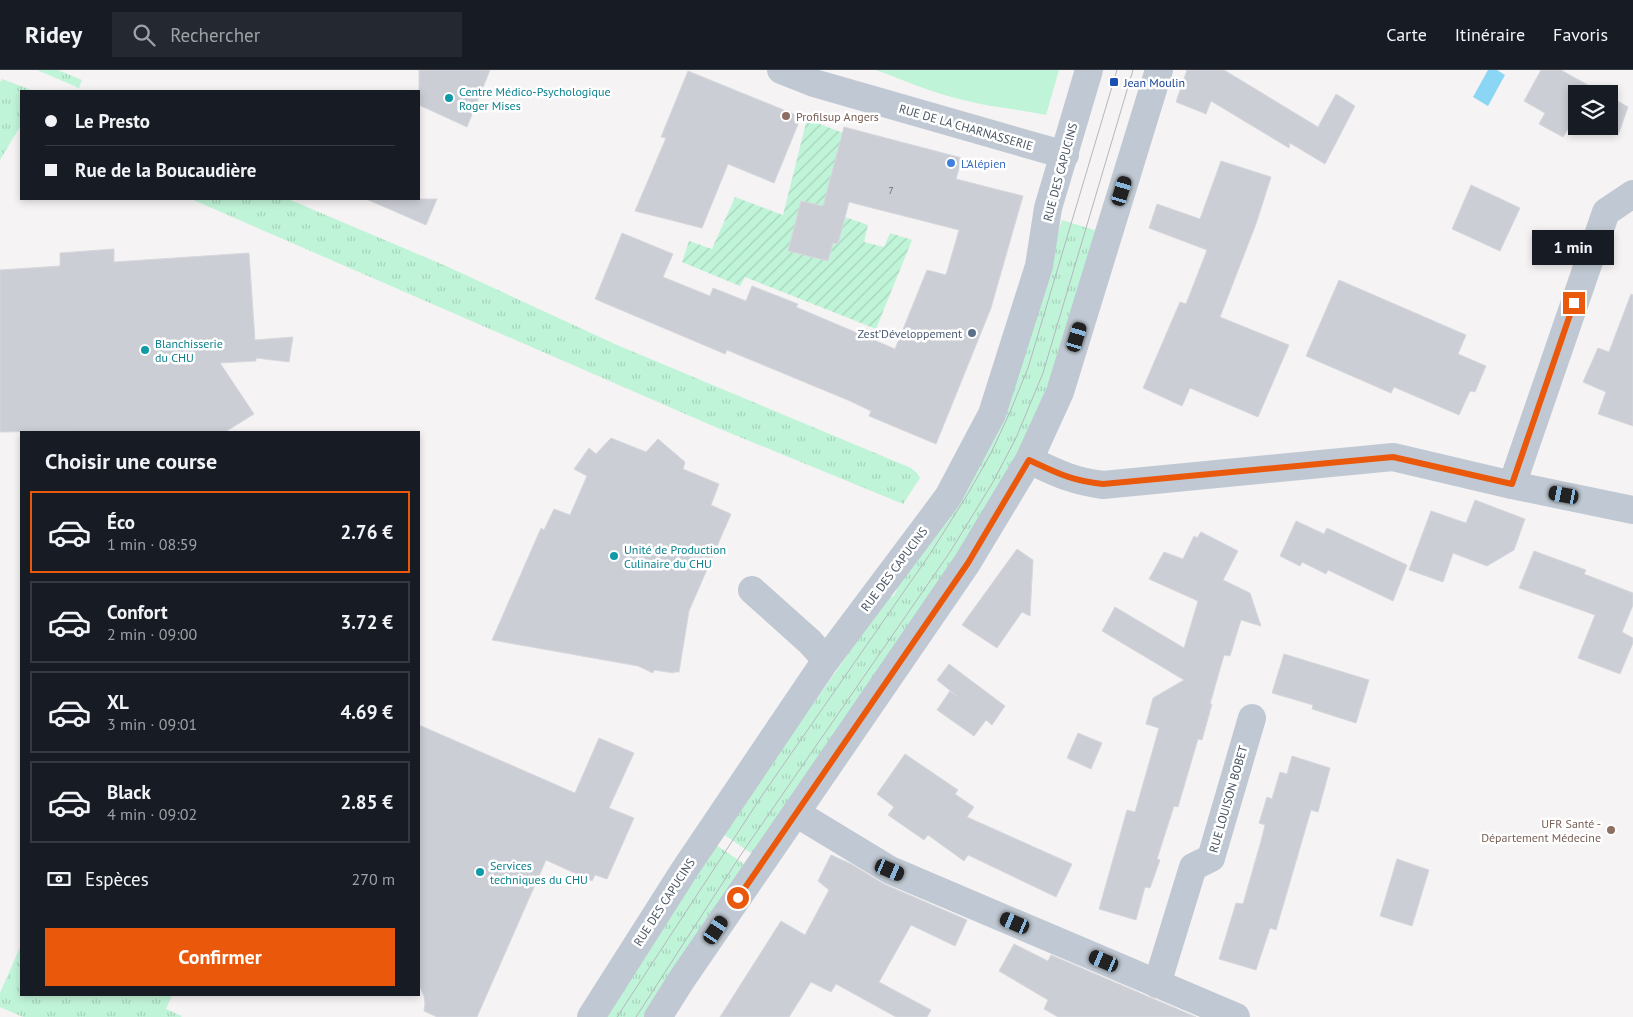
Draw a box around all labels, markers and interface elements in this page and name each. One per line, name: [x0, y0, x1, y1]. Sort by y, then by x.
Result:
search box: [112, 12, 462, 57]
text: Ridey: [25, 19, 82, 50]
icon: search: [130, 21, 158, 49]
text: Rechercher: [170, 23, 260, 47]
text: Carte: [1386, 23, 1427, 46]
text: Itinéraire: [1455, 23, 1525, 46]
text: Favoris: [1553, 23, 1608, 46]
place label: Jean Moulin: [1123, 75, 1185, 90]
marker: Jean Moulin: [1108, 76, 1120, 88]
place label: Centre Médico-Psychologique Roger Mises: [459, 84, 611, 113]
map controls: [1568, 85, 1618, 135]
button: layers: [1568, 85, 1618, 135]
marker: Centre Médico-Psychologique Roger Mises: [443, 92, 455, 104]
street label: RUE DE LA CHARNASSERIE: [897, 101, 1035, 153]
text: Le Presto: [75, 109, 150, 133]
place label: Profilsup Angers: [796, 109, 879, 124]
marker: Profilsup Angers: [780, 110, 792, 122]
street label: RUE DES CAPUCINS: [1040, 121, 1080, 223]
place label: L'Alépien: [961, 156, 1006, 171]
marker: L'Alépien: [945, 157, 957, 169]
text: Rue de la Boucaudière: [75, 158, 257, 182]
car: [1110, 174, 1133, 208]
house number: 7: [888, 184, 894, 197]
callout: 1 min: [1533, 230, 1615, 266]
text: 1 min: [1553, 237, 1593, 257]
route end: [1563, 292, 1585, 314]
car: [1065, 320, 1088, 354]
place label: Zest’Développement: [858, 326, 962, 341]
marker: Zest’Développement: [966, 327, 978, 339]
place label: Blanchisserie du CHU: [155, 336, 223, 365]
marker: Blanchisserie du CHU: [139, 344, 151, 356]
text: Choisir une course: [45, 447, 217, 475]
car: [1547, 485, 1580, 505]
icon: car: [47, 510, 92, 555]
text: Éco: [107, 510, 135, 534]
text: 2.76 €: [340, 520, 393, 544]
street label: RUE DES CAPUCINS: [858, 524, 930, 614]
text: 1 min · 08:59: [107, 534, 197, 554]
place label: Unité de Production Culinaire du CHU: [624, 542, 726, 571]
marker: Unité de Production Culinaire du CHU: [608, 550, 620, 562]
icon: car: [47, 600, 92, 645]
text: Confort: [107, 600, 168, 624]
text: 3.72 €: [340, 610, 393, 634]
text: 2 min · 09:00: [107, 624, 197, 644]
icon: car: [47, 690, 92, 735]
text: XL: [107, 690, 129, 714]
text: 4.69 €: [340, 700, 393, 724]
text: 3 min · 09:01: [107, 714, 197, 734]
street label: RUE LOUISON BOBET: [1206, 743, 1251, 854]
icon: car: [47, 780, 92, 825]
text: Black: [107, 780, 151, 804]
text: 2.85 €: [340, 790, 393, 814]
text: 4 min · 09:02: [107, 804, 197, 824]
place label: UFR Santé - Département Médecine: [1481, 816, 1601, 845]
marker: UFR Santé - Département Médecine: [1605, 824, 1617, 836]
street label: RUE DES CAPUCINS: [630, 855, 698, 949]
car: [873, 857, 906, 883]
place label: Services techniques du CHU: [490, 858, 588, 887]
icon: cash: [45, 865, 73, 893]
marker: Services techniques du CHU: [474, 866, 486, 878]
text: Espèces: [85, 867, 149, 891]
text: 270 m: [352, 869, 395, 889]
route start: [727, 887, 749, 909]
car: [998, 910, 1031, 936]
car: [701, 913, 730, 947]
button: Confirmer: [45, 928, 395, 986]
car: [1087, 948, 1120, 974]

